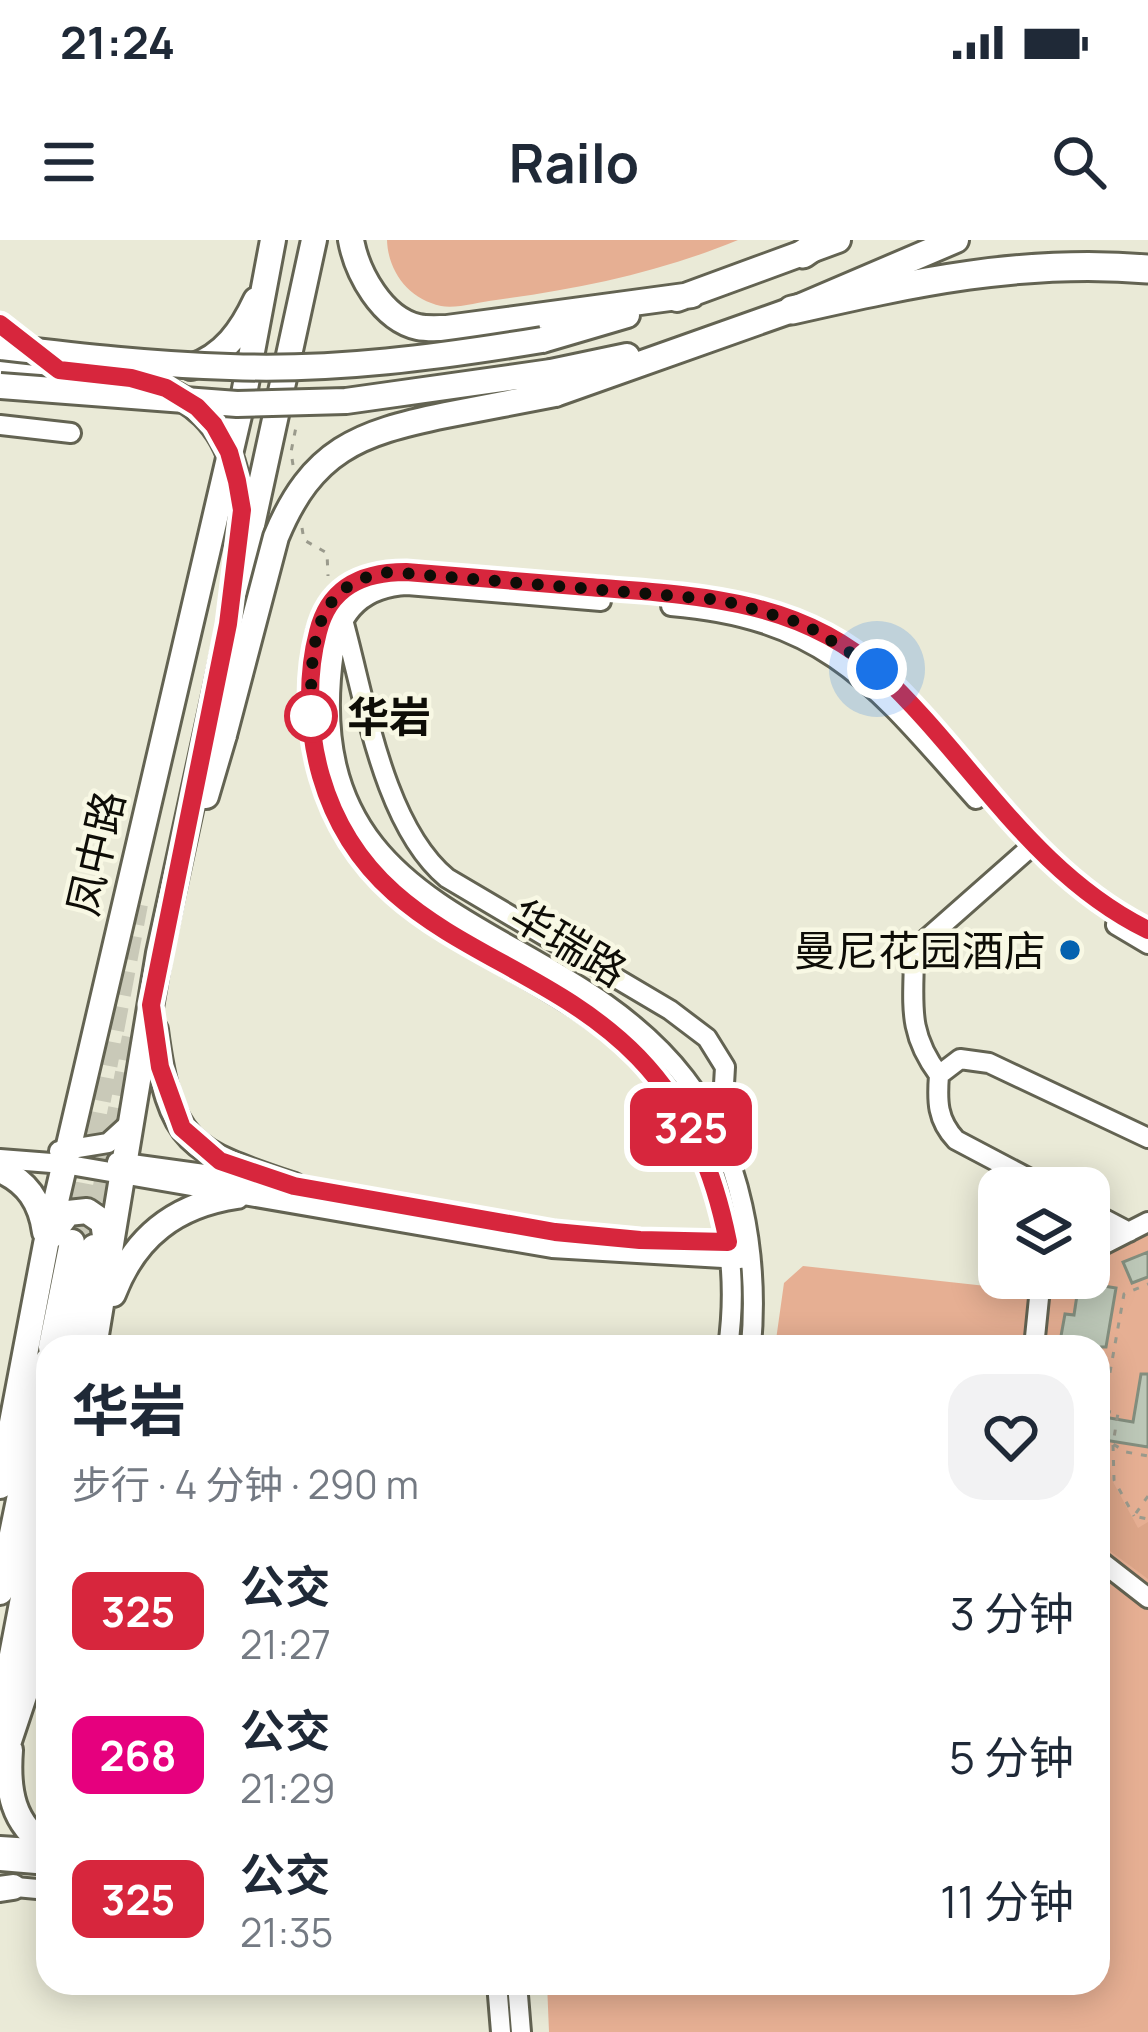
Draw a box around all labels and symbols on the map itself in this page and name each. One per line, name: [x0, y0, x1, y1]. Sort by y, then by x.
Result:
your location: [847, 639, 907, 699]
place label: 华岩: [347, 687, 431, 745]
marker: 华岩: [286, 691, 336, 741]
street label: 凤中路: [53, 785, 137, 921]
street label: 华瑞路: [500, 885, 638, 999]
place label: 曼尼花园酒店: [794, 921, 1046, 979]
marker: 曼尼花园酒店: [1057, 937, 1083, 963]
line badge: 325: [622, 1088, 760, 1166]

